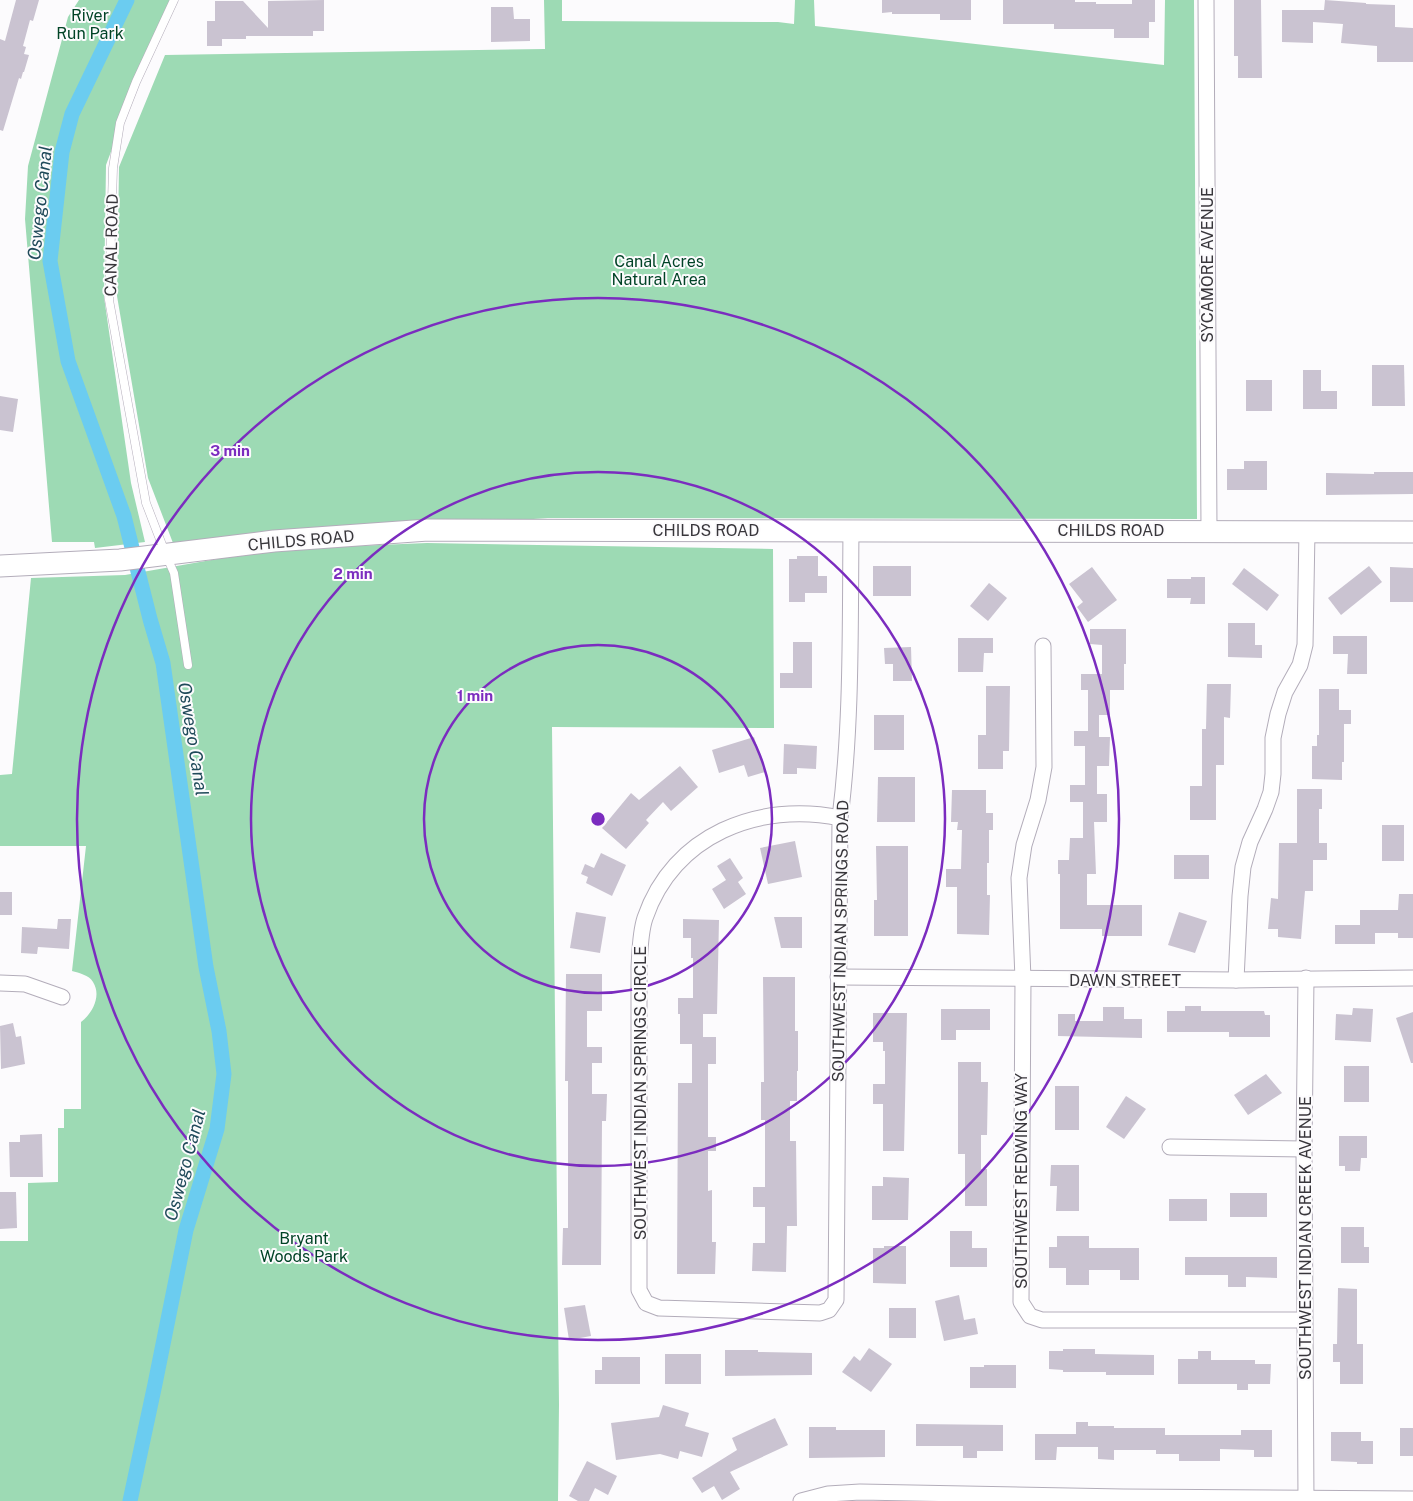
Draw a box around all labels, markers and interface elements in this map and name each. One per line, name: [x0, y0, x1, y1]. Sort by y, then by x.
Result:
park label: River Run Park: [56, 6, 124, 43]
water label: Oswego Canal: [23, 145, 56, 261]
street label: SYCAMORE AVENUE: [1198, 187, 1217, 343]
street label: CANAL ROAD: [101, 193, 122, 297]
park label: Canal Acres Natural Area: [612, 252, 706, 289]
text: 3 min: [210, 442, 250, 459]
street label: CHILDS ROAD: [653, 521, 759, 540]
street label: CHILDS ROAD: [1058, 521, 1164, 540]
street label: CHILDS ROAD: [247, 526, 355, 555]
text: 2 min: [333, 565, 373, 582]
water label: Oswego Canal: [174, 680, 213, 797]
text: 1 min: [457, 687, 493, 704]
street label: SOUTHWEST INDIAN SPRINGS ROAD: [829, 800, 852, 1082]
centre of rings: [589, 810, 607, 828]
street label: SOUTHWEST INDIAN SPRINGS CIRCLE: [631, 946, 650, 1240]
street label: DAWN STREET: [1069, 971, 1181, 990]
street label: SOUTHWEST REDWING WAY: [1012, 1073, 1031, 1289]
street label: SOUTHWEST INDIAN CREEK AVENUE: [1296, 1096, 1315, 1380]
water label: Oswego Canal: [159, 1107, 210, 1223]
park label: Bryant Woods Park: [260, 1229, 348, 1266]

